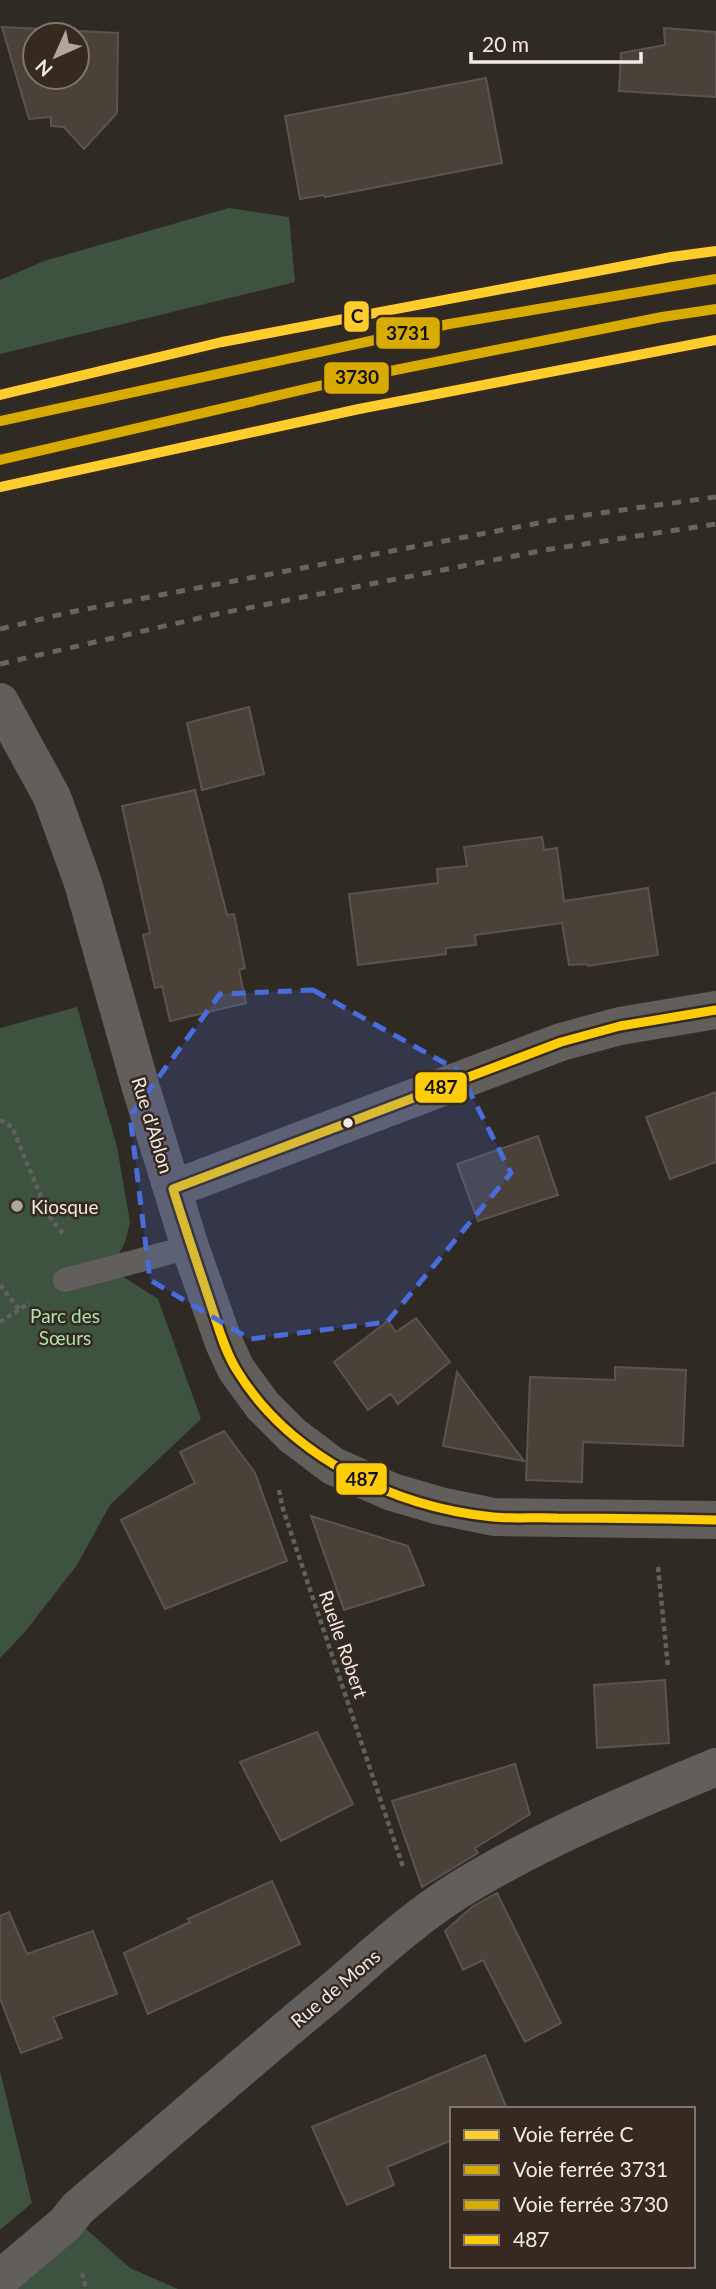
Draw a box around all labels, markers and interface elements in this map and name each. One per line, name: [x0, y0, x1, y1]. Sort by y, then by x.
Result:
north arrow: [21, 21, 91, 91]
scale bar: [471, 21, 641, 65]
text: 20 m: [482, 31, 529, 56]
text: N: [30, 55, 57, 82]
line badge: C: [343, 300, 370, 333]
text: C: [351, 304, 364, 327]
line badge: 3731: [375, 316, 441, 350]
text: 3731: [386, 321, 430, 344]
line badge: 3730: [323, 361, 390, 395]
text: 3730: [335, 365, 379, 388]
line badge: 487: [414, 1071, 468, 1104]
street label: Rue d'Ablon: [127, 1074, 179, 1176]
text: 487: [424, 1075, 458, 1098]
unlabelled marker: [341, 1116, 355, 1130]
place label: Kiosque: [31, 1195, 98, 1218]
marker: Kiosque: [9, 1198, 25, 1214]
park label: Parc des Sœurs: [30, 1304, 100, 1349]
line badge: 487: [335, 1462, 388, 1496]
text: 487: [345, 1467, 379, 1490]
street label: Ruelle Robert: [315, 1587, 373, 1701]
street label: Rue de Mons: [286, 1944, 384, 2032]
legend: [450, 2107, 695, 2268]
text: Voie ferrée C: [513, 2121, 634, 2146]
text: Voie ferrée 3731: [513, 2156, 668, 2181]
text: Voie ferrée 3730: [513, 2191, 668, 2216]
text: 487: [513, 2226, 550, 2251]

